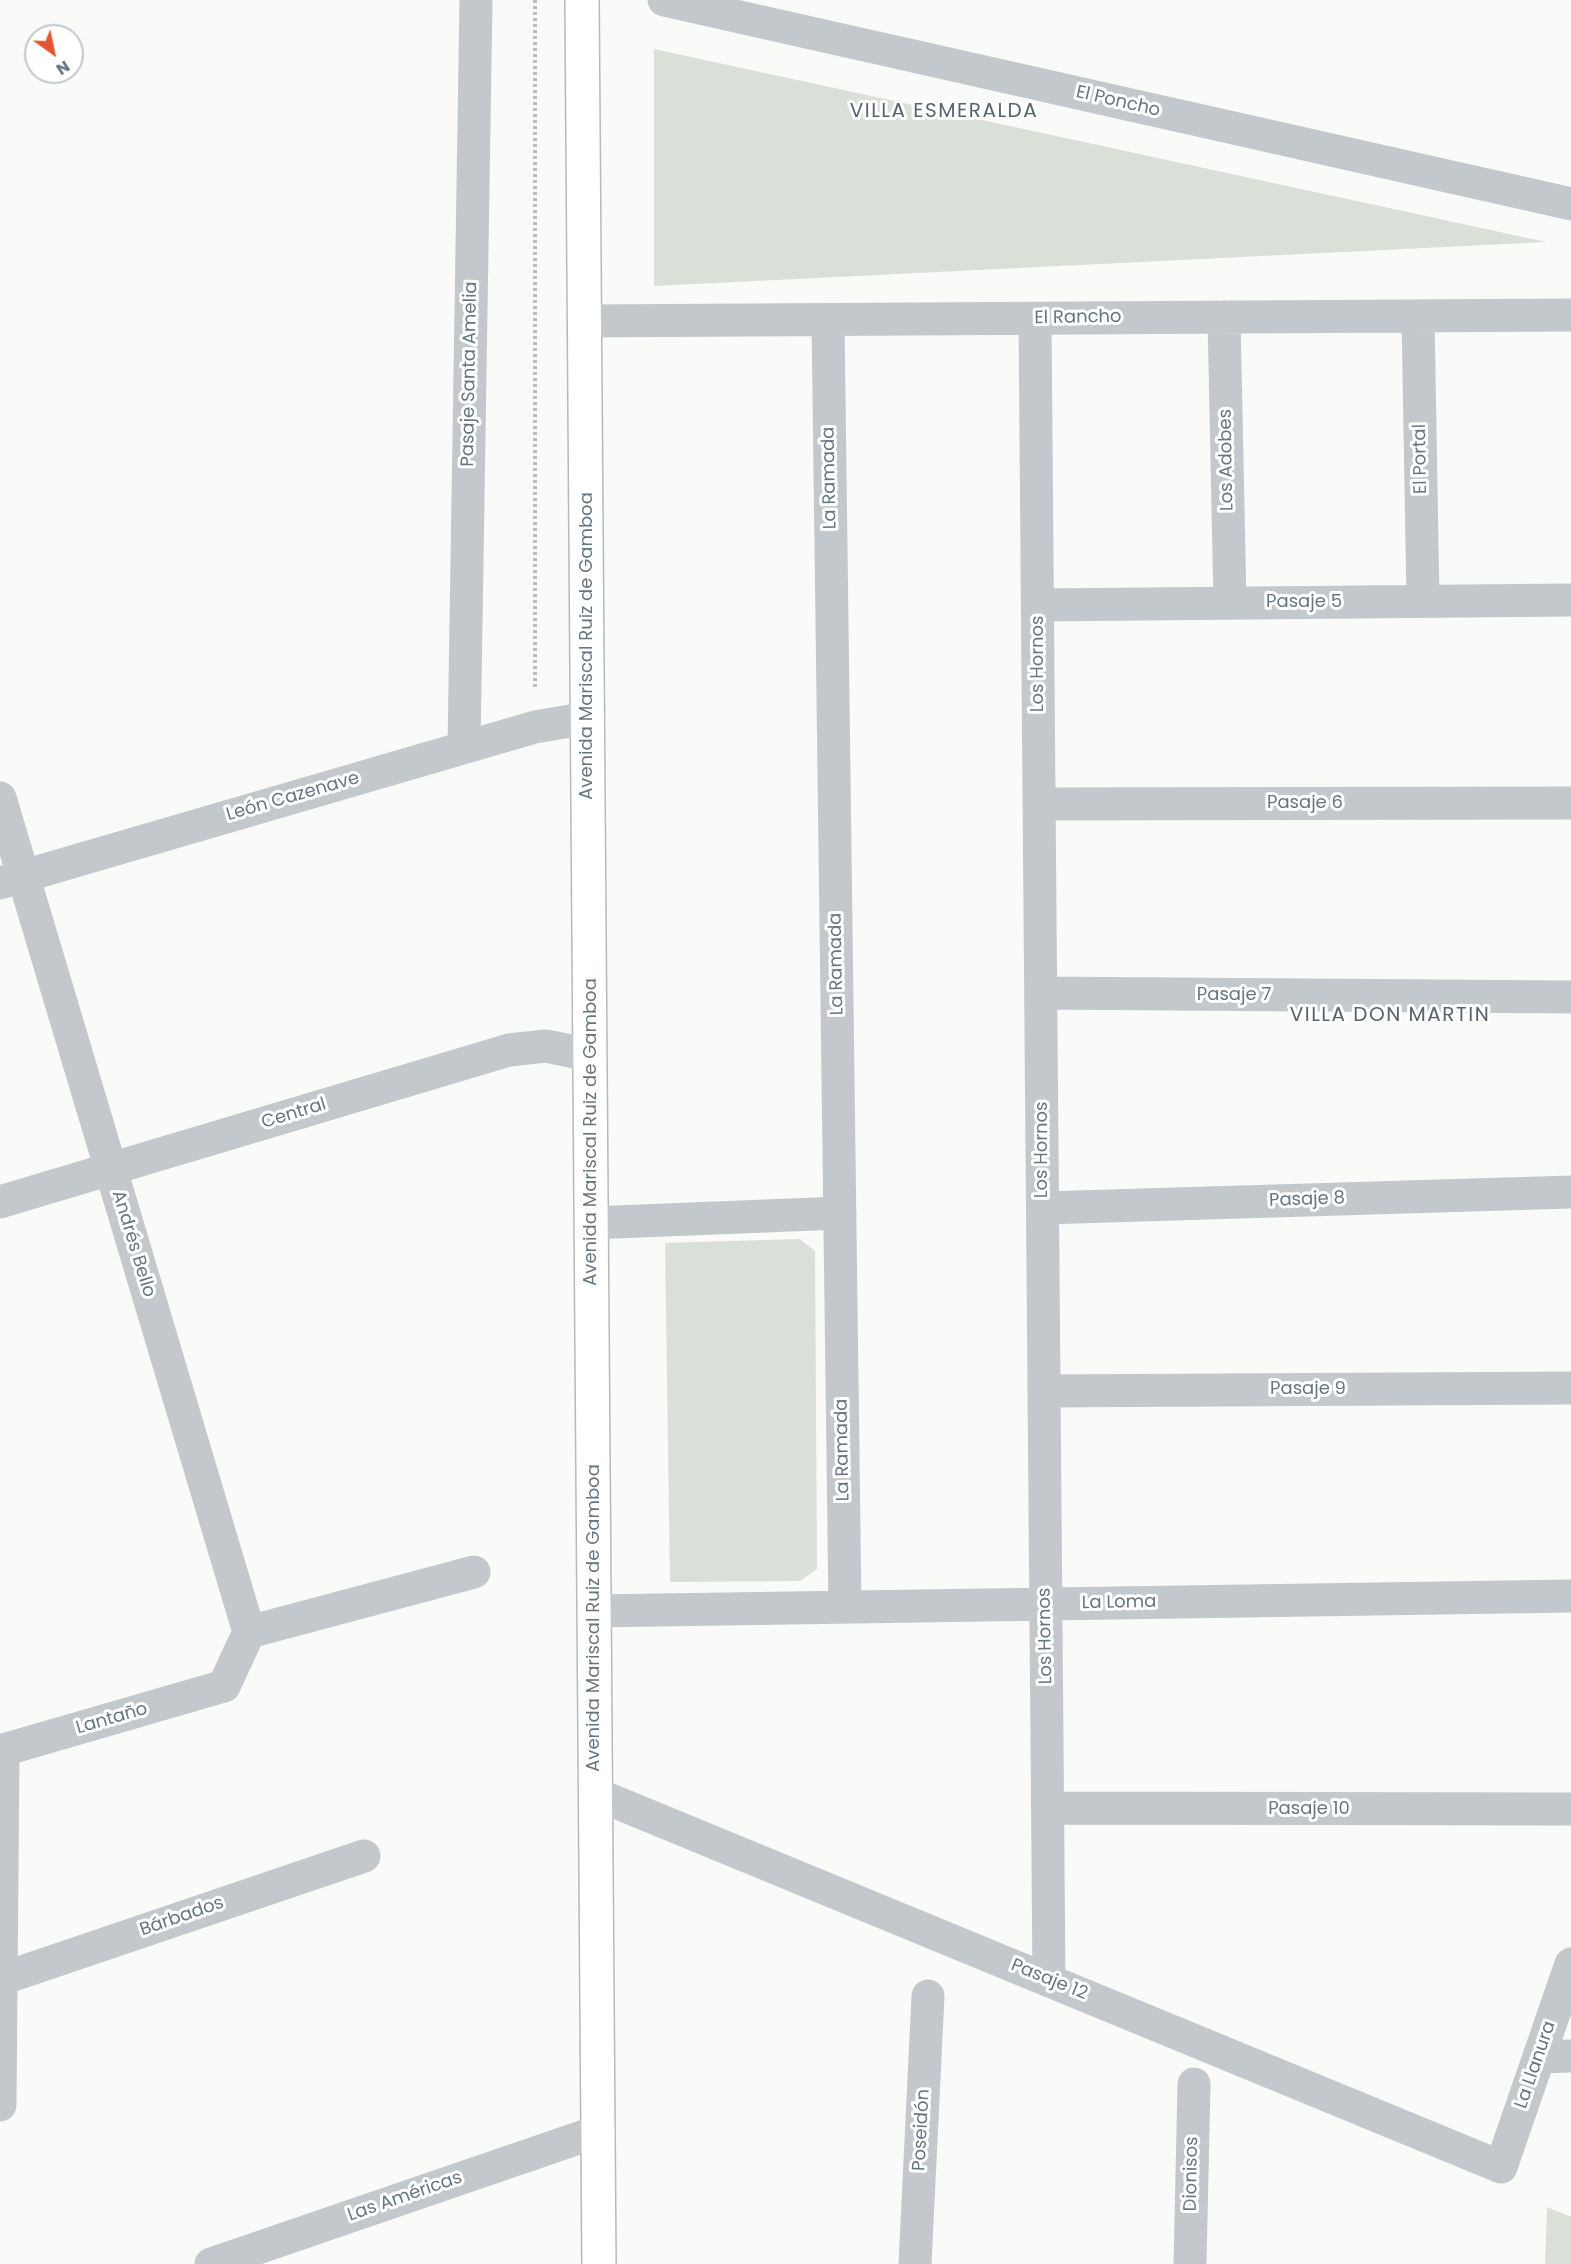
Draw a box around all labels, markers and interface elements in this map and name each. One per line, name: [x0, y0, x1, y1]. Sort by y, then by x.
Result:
north arrow: [24, 24, 84, 84]
text: N: [52, 55, 74, 81]
street label: El Poncho: [1074, 82, 1162, 122]
district label: VILLA ESMERALDA: [850, 100, 1038, 124]
street label: Pasaje Santa Amelia: [458, 281, 482, 467]
street label: El Rancho: [1034, 306, 1122, 330]
street label: Los Adobes: [1215, 409, 1239, 511]
street label: El Portal: [1410, 424, 1432, 494]
street label: La Ramada: [818, 426, 842, 530]
street label: Avenida Mariscal Ruiz de Gamboa: [576, 492, 598, 800]
street label: Pasaje 5: [1266, 591, 1342, 613]
street label: Los Hornos: [1027, 616, 1049, 712]
street label: León Cazenave: [224, 768, 362, 826]
street label: Pasaje 6: [1267, 792, 1343, 814]
street label: La Ramada: [825, 912, 849, 1016]
street label: Avenida Mariscal Ruiz de Gamboa: [580, 978, 602, 1286]
street label: Pasaje 7: [1197, 984, 1271, 1006]
district label: VILLA DON MARTIN: [1290, 1004, 1490, 1028]
street label: Central: [259, 1094, 329, 1134]
street label: Los Hornos: [1031, 1102, 1053, 1198]
street label: Andrés Bello: [107, 1188, 159, 1300]
street label: Pasaje 8: [1269, 1188, 1345, 1212]
street label: Pasaje 9: [1270, 1378, 1346, 1400]
street label: La Ramada: [831, 1398, 855, 1502]
street label: Avenida Mariscal Ruiz de Gamboa: [583, 1464, 605, 1772]
street label: Los Hornos: [1034, 1588, 1058, 1684]
street label: La Loma: [1081, 1592, 1157, 1614]
street label: Lantaño: [74, 1699, 150, 1739]
street label: Pasaje 10: [1268, 1798, 1350, 1820]
street label: Bárbados: [137, 1893, 227, 1941]
street label: Pasaje 12: [1008, 1955, 1090, 2005]
street label: La Llanura: [1511, 2018, 1561, 2112]
street label: Poseidón: [909, 2088, 935, 2172]
street label: Dionisos: [1181, 2136, 1203, 2212]
street label: Las Américas: [345, 2167, 465, 2227]

